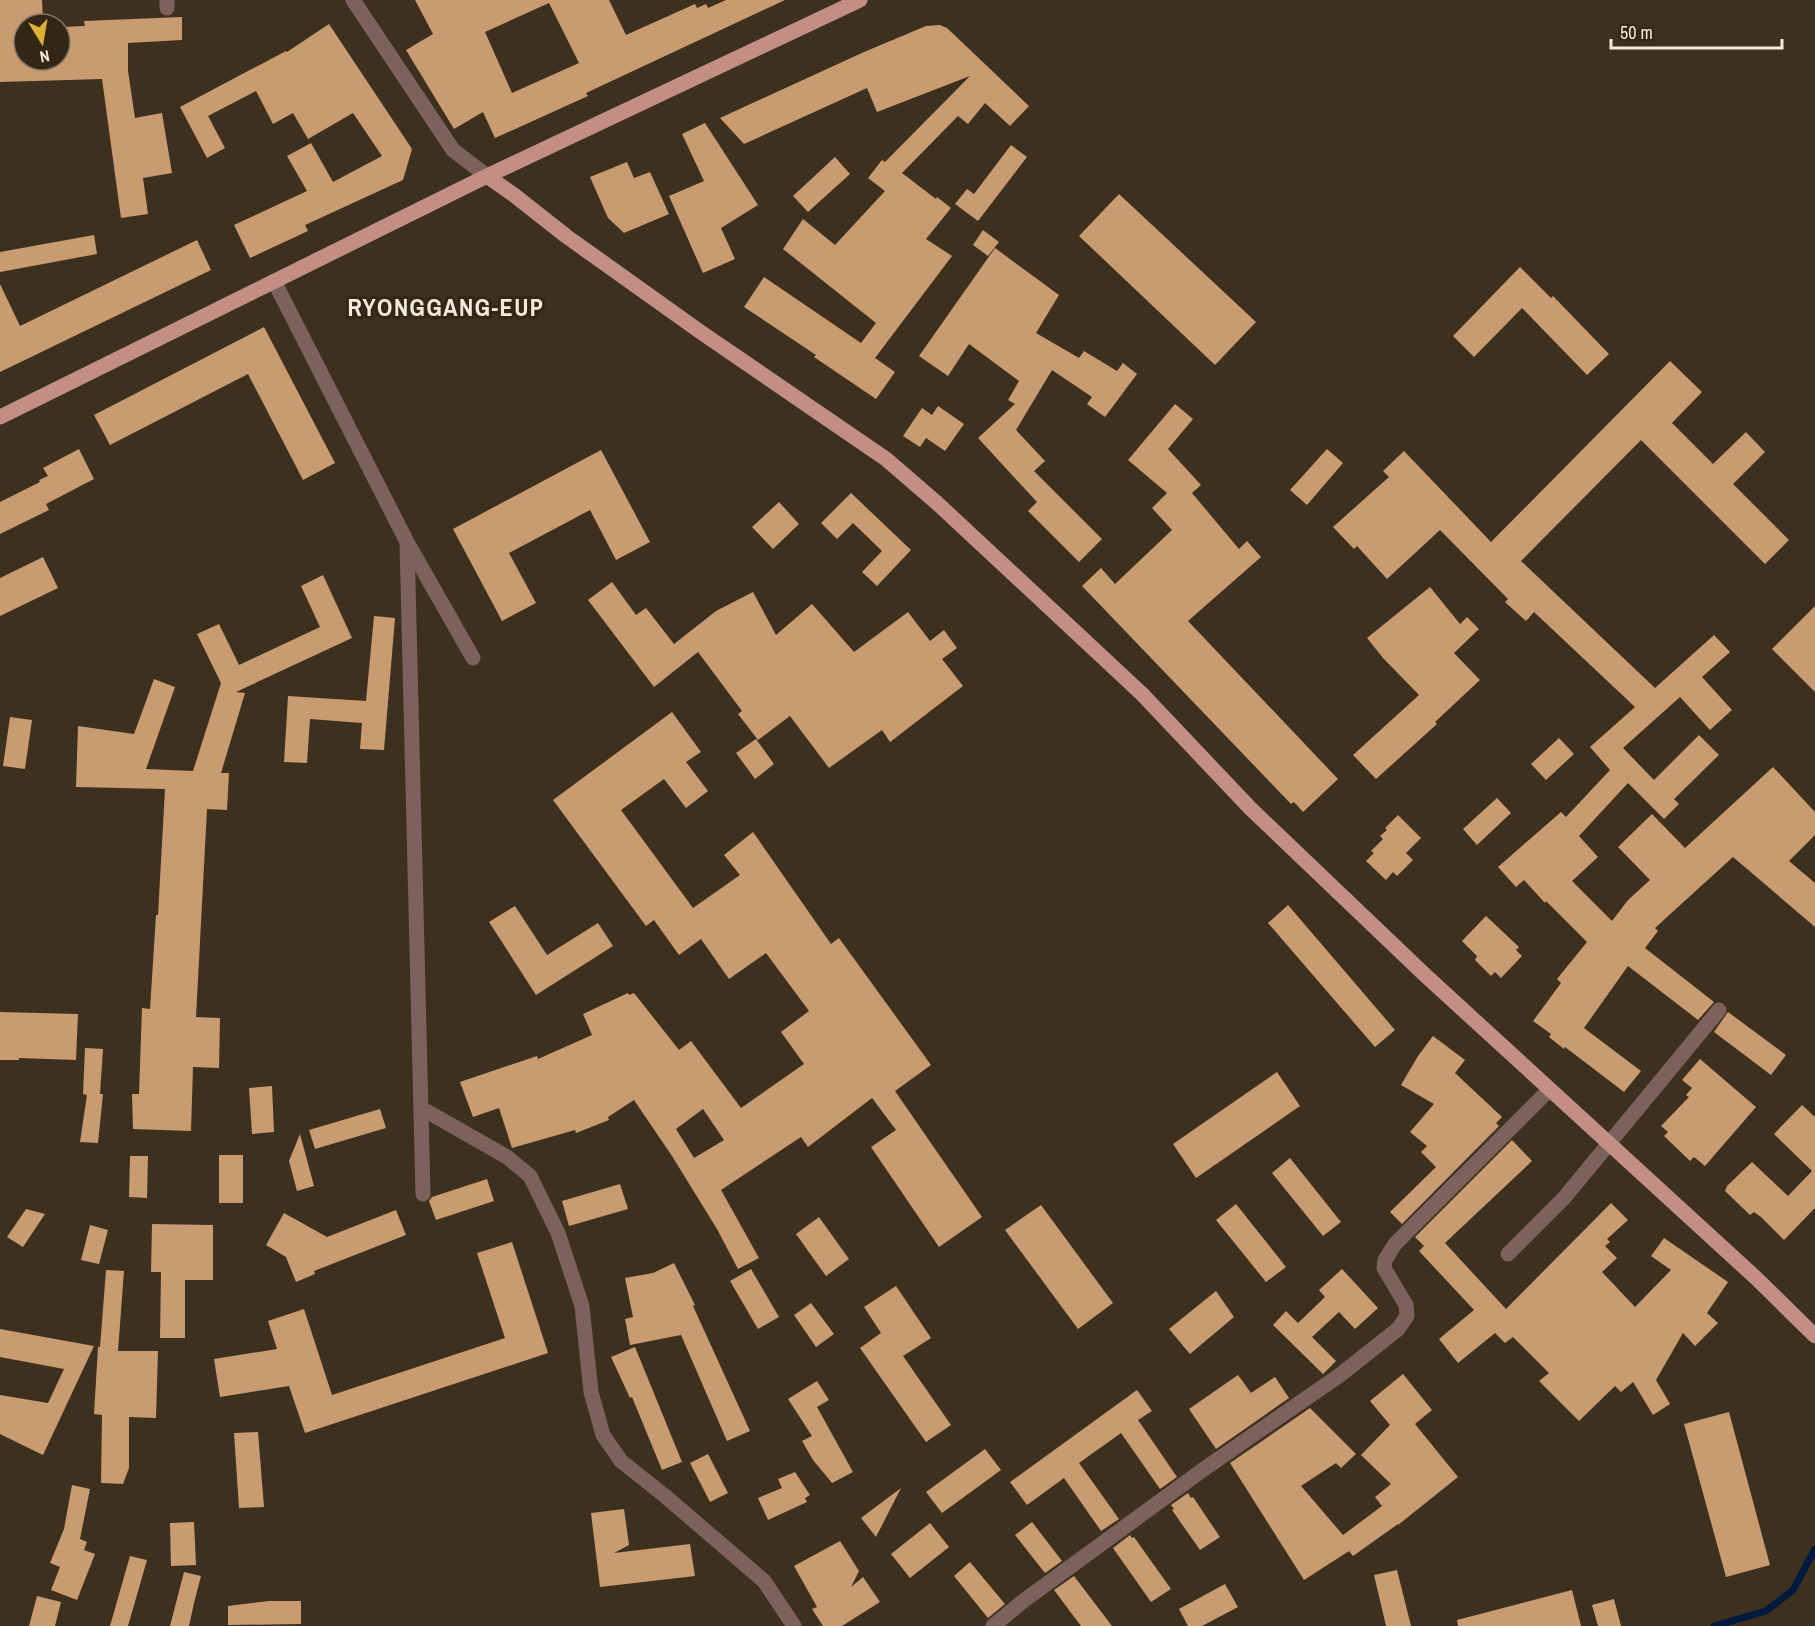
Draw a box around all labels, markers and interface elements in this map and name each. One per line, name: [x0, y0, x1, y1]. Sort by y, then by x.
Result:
north arrow: [12, 12, 72, 72]
scale bar: [1611, 12, 1782, 50]
text: 50 m: [1620, 20, 1653, 45]
text: N: [38, 45, 52, 68]
district label: RYONGGANG-EUP: [347, 291, 545, 323]

